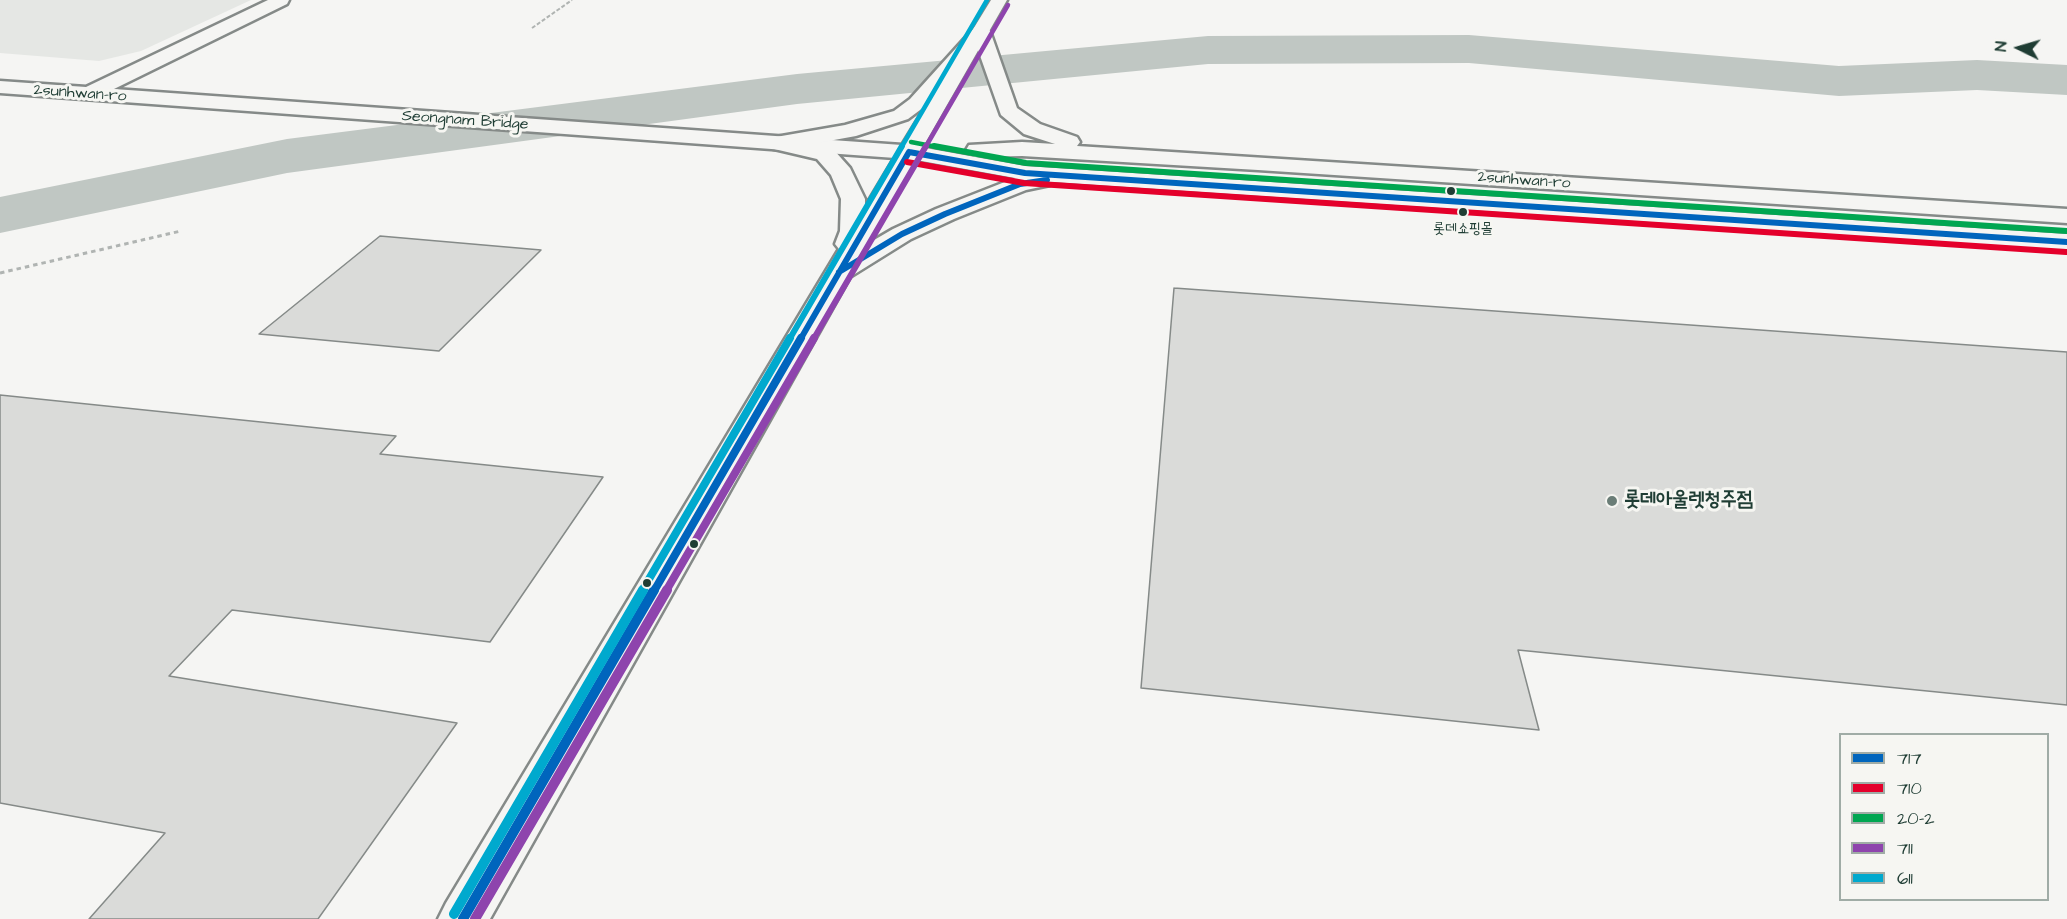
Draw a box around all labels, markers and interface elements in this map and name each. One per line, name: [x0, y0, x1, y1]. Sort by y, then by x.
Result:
north arrow: [1989, 18, 2049, 78]
text: N: [1990, 40, 2012, 52]
street label: 2sunhwan-ro: [33, 81, 127, 107]
street label: Seongnam Bridge: [401, 107, 529, 135]
street label: 2sunhwan-ro: [1477, 168, 1571, 194]
unlabelled marker: [1445, 185, 1457, 197]
marker: 롯데쇼핑몰: [1457, 206, 1469, 218]
place label: 롯데쇼핑몰: [1433, 221, 1493, 239]
place label: 롯데아울렛청주점: [1624, 489, 1753, 513]
marker: 롯데아울렛청주점: [1605, 494, 1619, 508]
unlabelled marker: [688, 538, 700, 550]
unlabelled marker: [641, 577, 653, 589]
legend: [1839, 733, 2049, 901]
text: 717: [1897, 746, 1921, 771]
text: 710: [1897, 776, 1922, 801]
text: 20-2: [1897, 806, 1935, 831]
text: 711: [1897, 836, 1913, 861]
text: 611: [1897, 866, 1913, 891]

